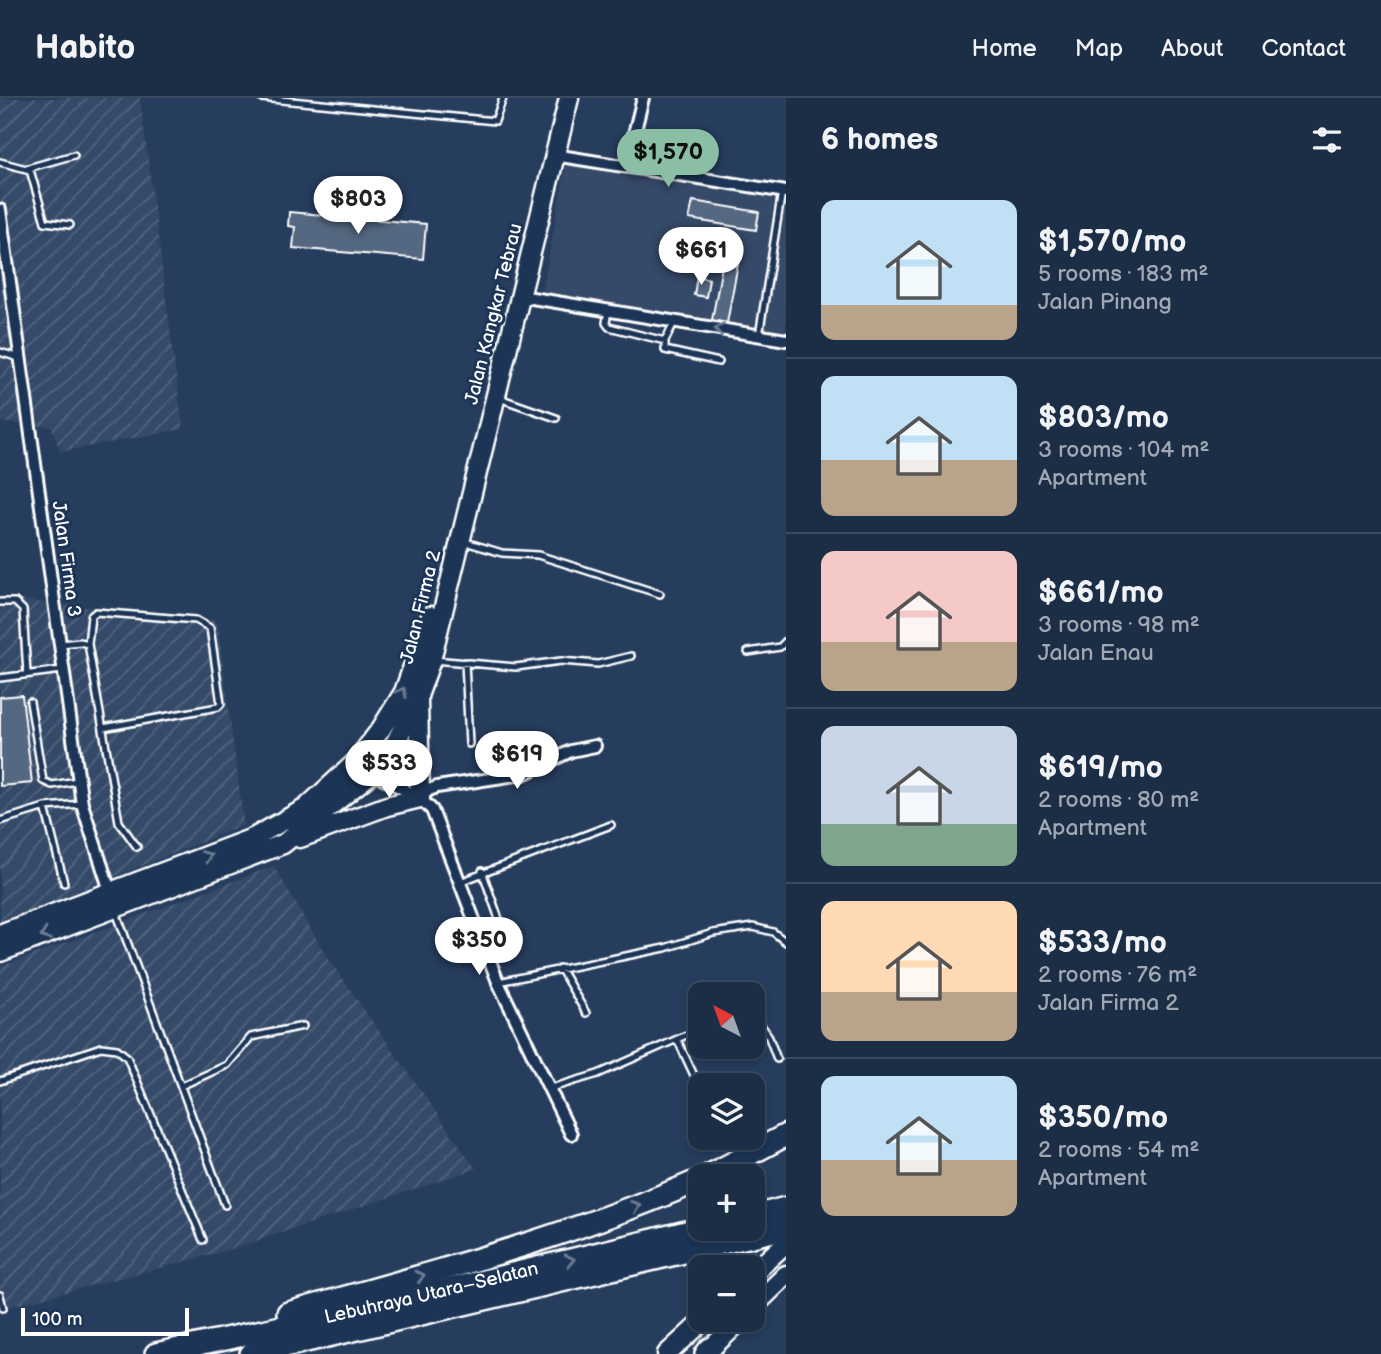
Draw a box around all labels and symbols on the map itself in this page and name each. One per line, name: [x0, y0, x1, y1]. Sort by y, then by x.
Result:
pin: $1,570: [611, 130, 725, 189]
pin: $803: [317, 176, 399, 236]
street label: Jalan Kangkar Tebrau: [460, 221, 528, 407]
pin: $661: [660, 228, 742, 287]
one-way arrow: [713, 322, 725, 337]
street label: Jalan Firma 3: [46, 500, 86, 618]
street label: Jalan Firma 2: [396, 547, 446, 666]
one-way arrow: [394, 687, 408, 699]
pin: $619: [476, 732, 558, 791]
pin: $533: [348, 740, 430, 800]
one-way arrow: [200, 850, 212, 864]
pin: $350: [438, 918, 520, 977]
one-way arrow: [39, 927, 51, 941]
north arrow: [688, 982, 765, 1059]
one-way arrow: [629, 1200, 642, 1214]
one-way arrow: [564, 1254, 576, 1268]
street label: Lebuhraya Utara–Selatan: [322, 1257, 540, 1329]
one-way arrow: [413, 1270, 425, 1285]
scale bar: [21, 1305, 189, 1337]

